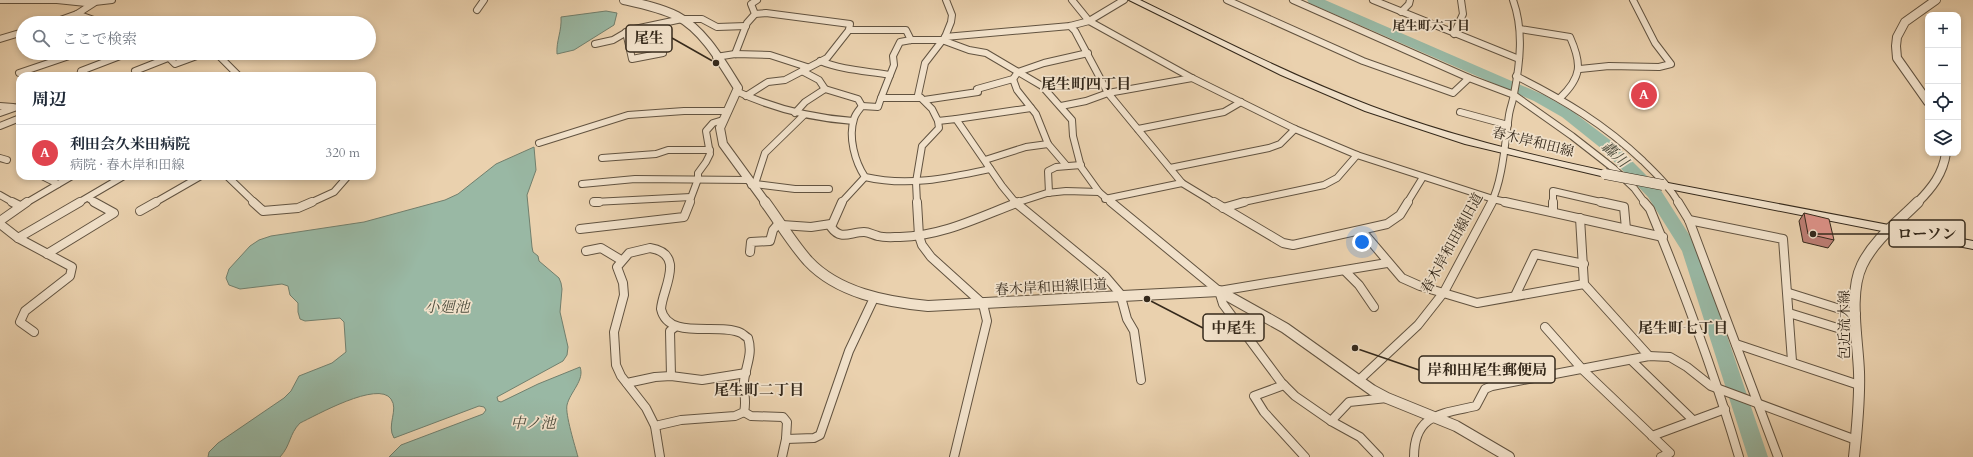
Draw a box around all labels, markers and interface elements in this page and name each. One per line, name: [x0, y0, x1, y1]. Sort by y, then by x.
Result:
map controls: [1925, 12, 1961, 156]
button: +: [1925, 12, 1961, 48]
search box: [16, 16, 376, 60]
district label: 尾生町六丁目: [1392, 17, 1470, 35]
callout: 尾生: [626, 25, 672, 52]
icon: search: [30, 27, 52, 49]
text: 尾生: [634, 28, 664, 48]
text: ここで検索: [62, 29, 137, 49]
button: −: [1925, 48, 1961, 84]
district label: 尾生町四丁目: [1041, 74, 1131, 94]
pin: A: [1631, 80, 1657, 110]
button: locate: [1925, 84, 1961, 120]
text: 周辺: [32, 88, 66, 111]
button: layers: [1925, 120, 1961, 156]
street label: 春木岸和田線: [1490, 123, 1576, 161]
text: 利田会久米田病院: [70, 134, 190, 154]
water label: 轟川: [1597, 136, 1634, 173]
text: A: [40, 144, 50, 162]
text: 320 m: [326, 144, 360, 162]
text: 病院 · 春木岸和田線: [70, 156, 184, 174]
street label: 春木岸和田線旧道: [1417, 189, 1487, 297]
callout: ローソン: [1889, 220, 1965, 247]
text: ローソン: [1897, 224, 1957, 244]
your location: [1352, 232, 1372, 252]
street label: 春木岸和田線旧道: [995, 275, 1107, 299]
street label: 包近流木線: [1835, 290, 1854, 360]
water label: 小廻池: [424, 297, 471, 317]
callout: 中尾生: [1203, 314, 1264, 341]
text: 中尾生: [1211, 318, 1257, 338]
district label: 尾生町七丁目: [1638, 318, 1728, 338]
callout: 岸和田尾生郵便局: [1419, 356, 1555, 383]
text: 岸和田尾生郵便局: [1427, 360, 1547, 380]
district label: 尾生町二丁目: [714, 380, 804, 400]
water label: 中ノ池: [510, 413, 557, 433]

